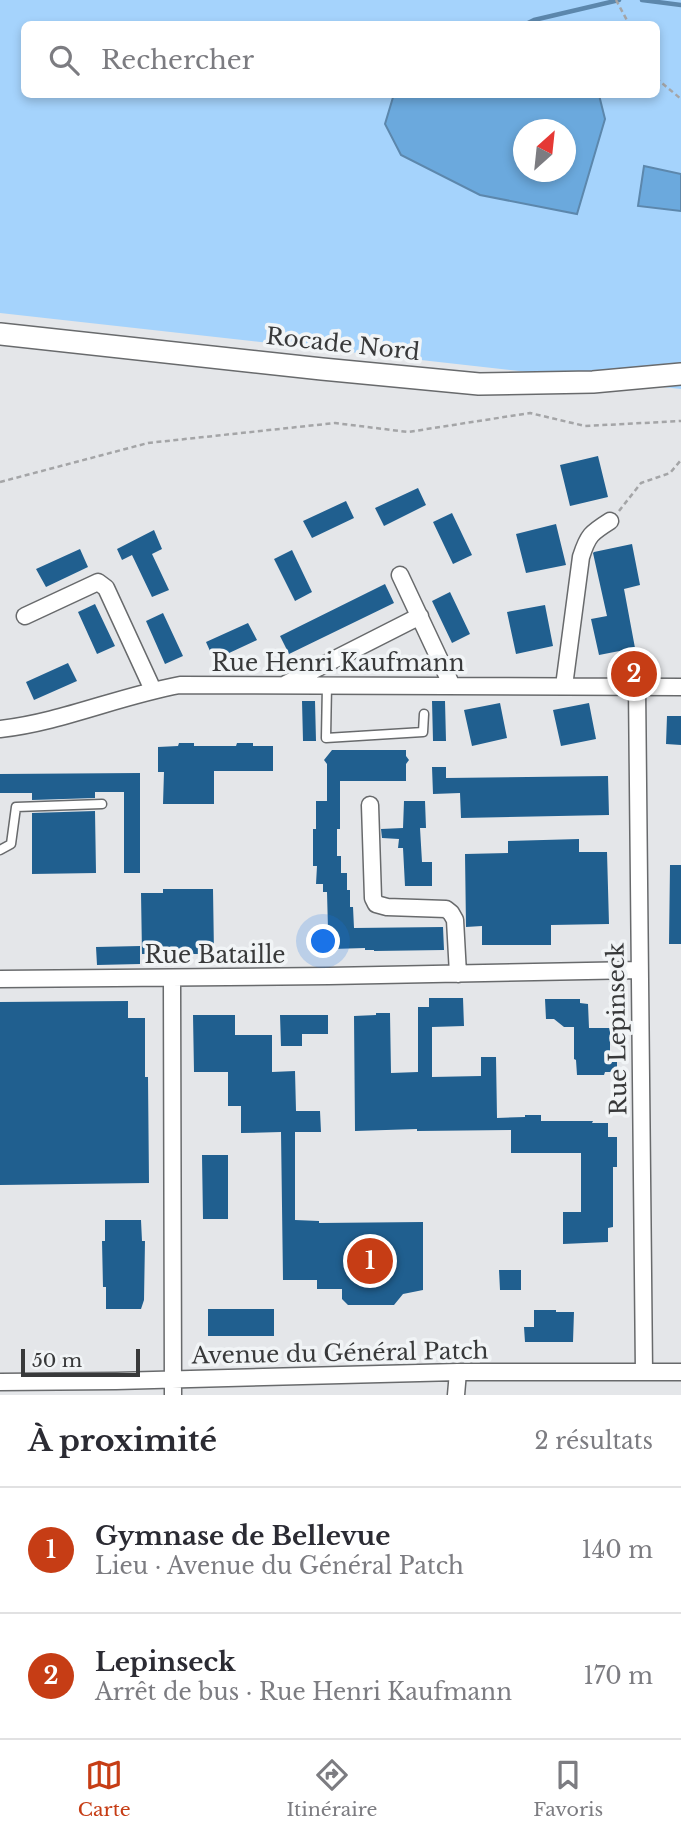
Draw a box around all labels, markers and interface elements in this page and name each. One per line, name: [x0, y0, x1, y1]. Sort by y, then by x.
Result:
search box: [21, 21, 660, 98]
icon: search: [45, 41, 83, 79]
text: Rechercher: [101, 44, 254, 76]
north arrow: [513, 119, 576, 182]
street label: Rocade Nord: [265, 322, 421, 366]
pin: 2: [611, 648, 657, 700]
street label: Rue Henri Kaufmann: [211, 649, 465, 677]
your location: [306, 924, 340, 958]
street label: Rue Bataille: [144, 941, 286, 969]
street label: Rue Lepinseck: [601, 942, 633, 1116]
pin: 1: [347, 1235, 393, 1287]
street label: Avenue du Général Patch: [190, 1336, 489, 1370]
scale bar: [21, 1346, 140, 1378]
text: 50 m: [32, 1349, 82, 1372]
text: À proximité: [28, 1422, 217, 1459]
text: 2 résultats: [534, 1427, 653, 1455]
text: Gymnase de Bellevue: [95, 1520, 390, 1552]
text: 1: [46, 1536, 56, 1564]
text: 140 m: [582, 1536, 653, 1564]
text: Lieu · Avenue du Général Patch: [95, 1552, 464, 1580]
text: Lepinseck: [95, 1646, 236, 1678]
text: 2: [44, 1662, 58, 1690]
text: 170 m: [583, 1662, 653, 1690]
text: Arrêt de bus · Rue Henri Kaufmann: [95, 1678, 512, 1706]
tab: Carte: [78, 1756, 131, 1821]
tab: Itinéraire: [286, 1756, 377, 1821]
tab: Favoris: [533, 1756, 603, 1821]

